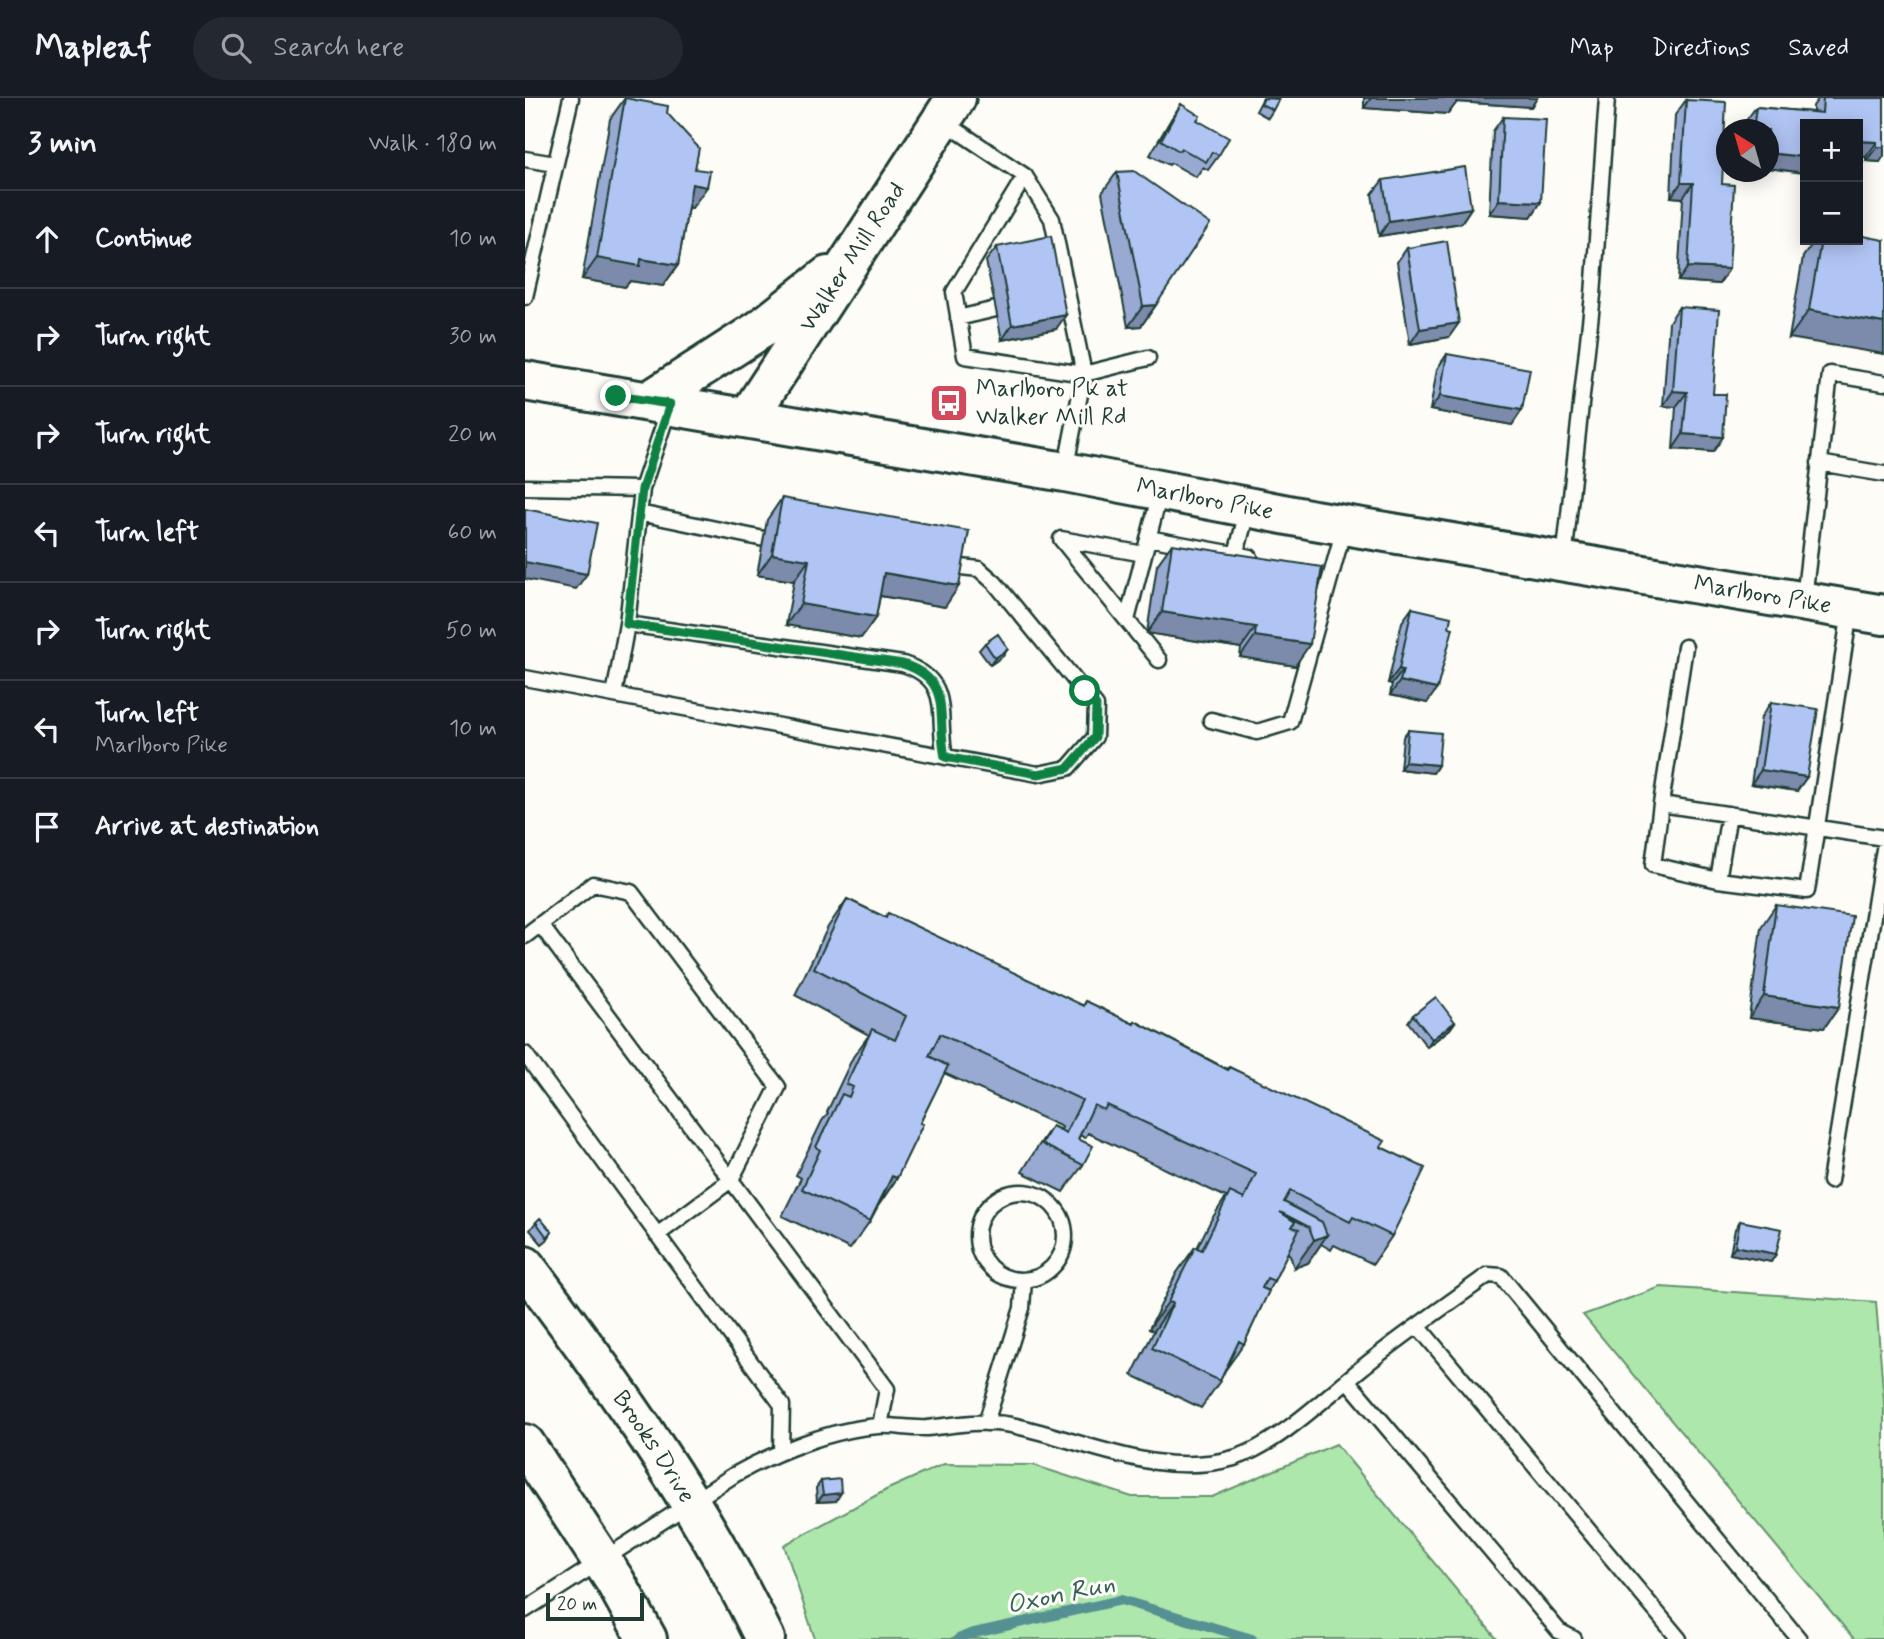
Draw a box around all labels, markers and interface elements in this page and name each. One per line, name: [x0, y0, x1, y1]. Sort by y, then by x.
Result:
search box: [193, 17, 683, 80]
text: Mapleaf: [35, 26, 151, 70]
icon: search: [217, 29, 255, 67]
text: Search here: [273, 31, 404, 65]
text: Map: [1570, 33, 1614, 64]
text: Directions: [1652, 33, 1750, 64]
text: Saved: [1788, 33, 1849, 64]
north arrow: [1716, 119, 1779, 182]
map controls: [1800, 119, 1863, 245]
button: +: [1800, 119, 1863, 182]
text: 3 min: [28, 124, 97, 163]
text: Walk · 180 m: [368, 129, 497, 159]
street label: Walker Mill Road: [792, 176, 912, 338]
button: −: [1800, 182, 1863, 245]
icon: ahead: [28, 220, 66, 258]
text: Continue: [95, 222, 192, 256]
text: 10 m: [449, 224, 497, 254]
icon: right: [28, 318, 66, 356]
text: Turn right: [95, 320, 211, 354]
text: 30 m: [449, 322, 497, 352]
place label: Marlboro Pk at Walker Mill Rd: [976, 374, 1128, 433]
route end: [600, 380, 631, 411]
bus stop icon: Marlboro Pk at Walker Mill Rd: [928, 382, 970, 424]
icon: right: [28, 416, 66, 454]
text: Turn right: [95, 418, 211, 452]
text: 20 m: [448, 420, 497, 450]
street label: Marlboro Pike: [1134, 471, 1276, 527]
icon: left: [28, 514, 66, 552]
text: Turn left: [95, 516, 199, 550]
text: 60 m: [448, 518, 497, 548]
street label: Marlboro Pike: [1692, 568, 1834, 621]
icon: right: [28, 612, 66, 650]
text: Turn right: [95, 614, 211, 648]
text: 50 m: [446, 616, 497, 646]
route start: [1069, 675, 1100, 706]
text: Turn left: [95, 697, 199, 731]
icon: left: [28, 710, 66, 748]
text: 10 m: [449, 714, 497, 744]
text: Marlboro Pike: [95, 731, 228, 761]
icon: arrive: [28, 808, 66, 846]
text: Arrive at destination: [95, 810, 319, 844]
street label: Brooks Drive: [605, 1384, 702, 1509]
water label: Oxon Run: [1004, 1567, 1118, 1623]
scale bar: [546, 1590, 644, 1622]
text: 20 m: [557, 1592, 597, 1617]

